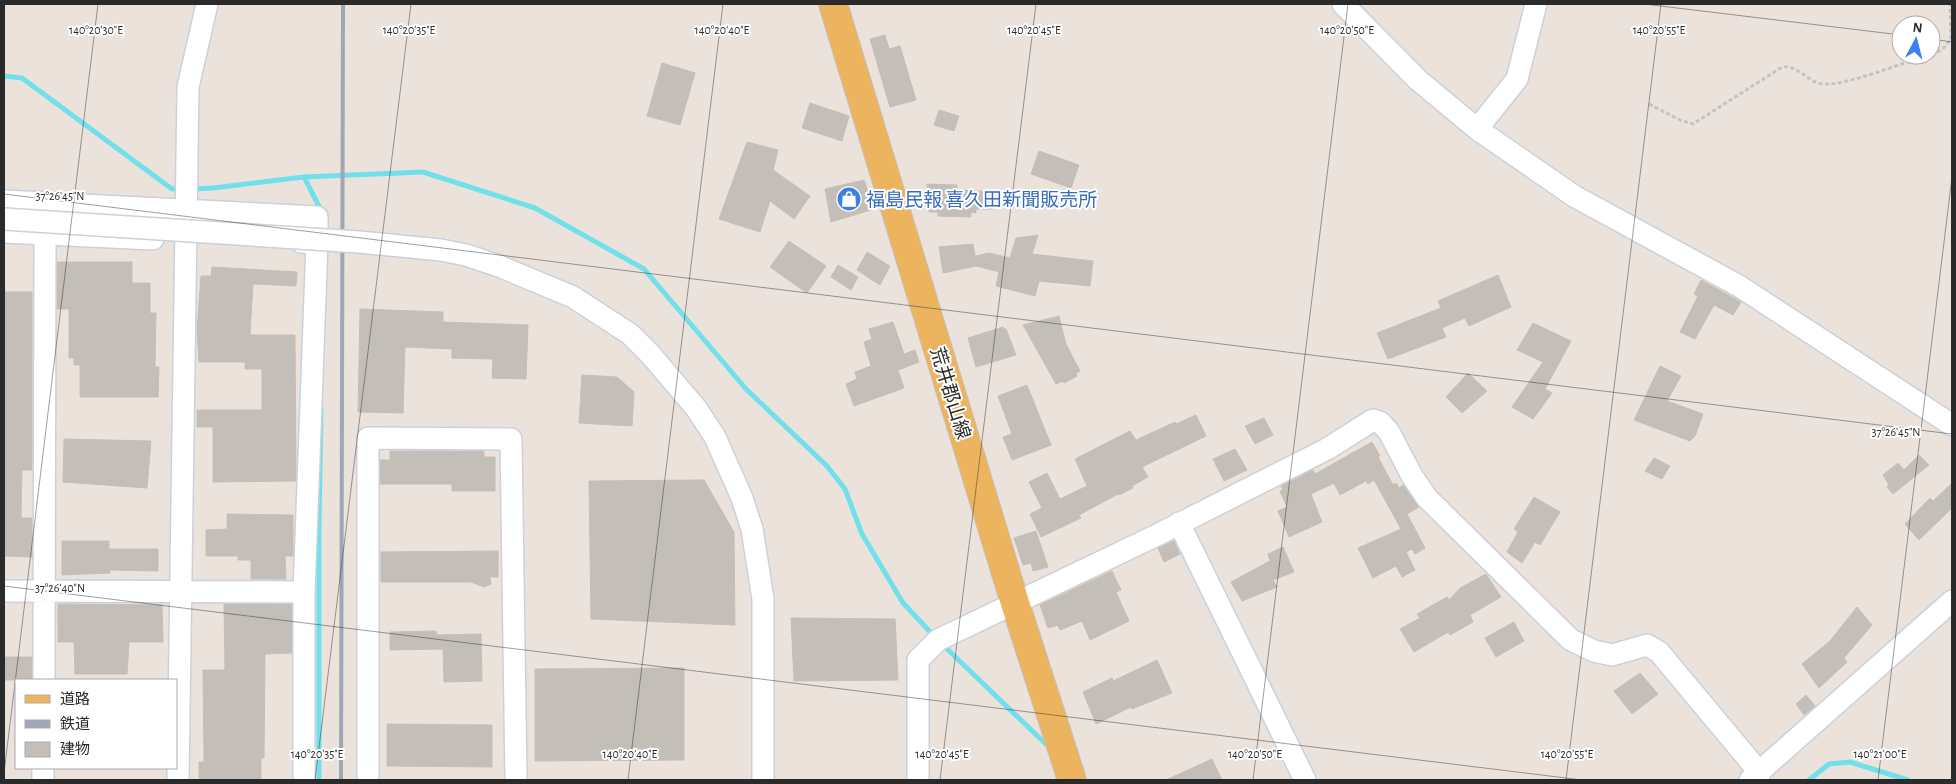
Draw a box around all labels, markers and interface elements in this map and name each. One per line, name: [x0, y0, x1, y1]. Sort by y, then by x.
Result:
north arrow: [1891, 15, 1941, 65]
text: N: [1912, 21, 1923, 36]
text: 140°20'30"E: [69, 24, 123, 36]
text: 140°20'35"E: [383, 24, 436, 36]
text: 140°20'40"E: [695, 24, 750, 36]
text: 140°20'45"E: [1007, 24, 1061, 36]
text: 140°20'50"E: [1320, 24, 1374, 36]
text: 140°20'55"E: [1633, 24, 1686, 36]
shop icon: 福島民報 喜久田新聞販売所: [836, 186, 862, 212]
place label: 福島民報 喜久田新聞販売所: [866, 189, 1097, 210]
text: 37°26'45"N: [36, 190, 84, 202]
street label: 荒井郡山線: [927, 345, 973, 442]
text: 37°26'45"N: [1872, 426, 1920, 438]
text: 37°26'40"N: [35, 582, 85, 594]
legend: [15, 679, 178, 769]
text: 道路: [60, 691, 90, 707]
text: 鉄道: [60, 716, 90, 732]
text: 建物: [60, 741, 90, 757]
text: 140°20'35"E: [291, 748, 344, 760]
text: 140°20'40"E: [603, 748, 658, 760]
text: 140°20'45"E: [915, 748, 969, 760]
text: 140°20'50"E: [1228, 748, 1282, 760]
text: 140°20'55"E: [1541, 748, 1594, 760]
text: 140°21'00"E: [1853, 748, 1907, 760]

